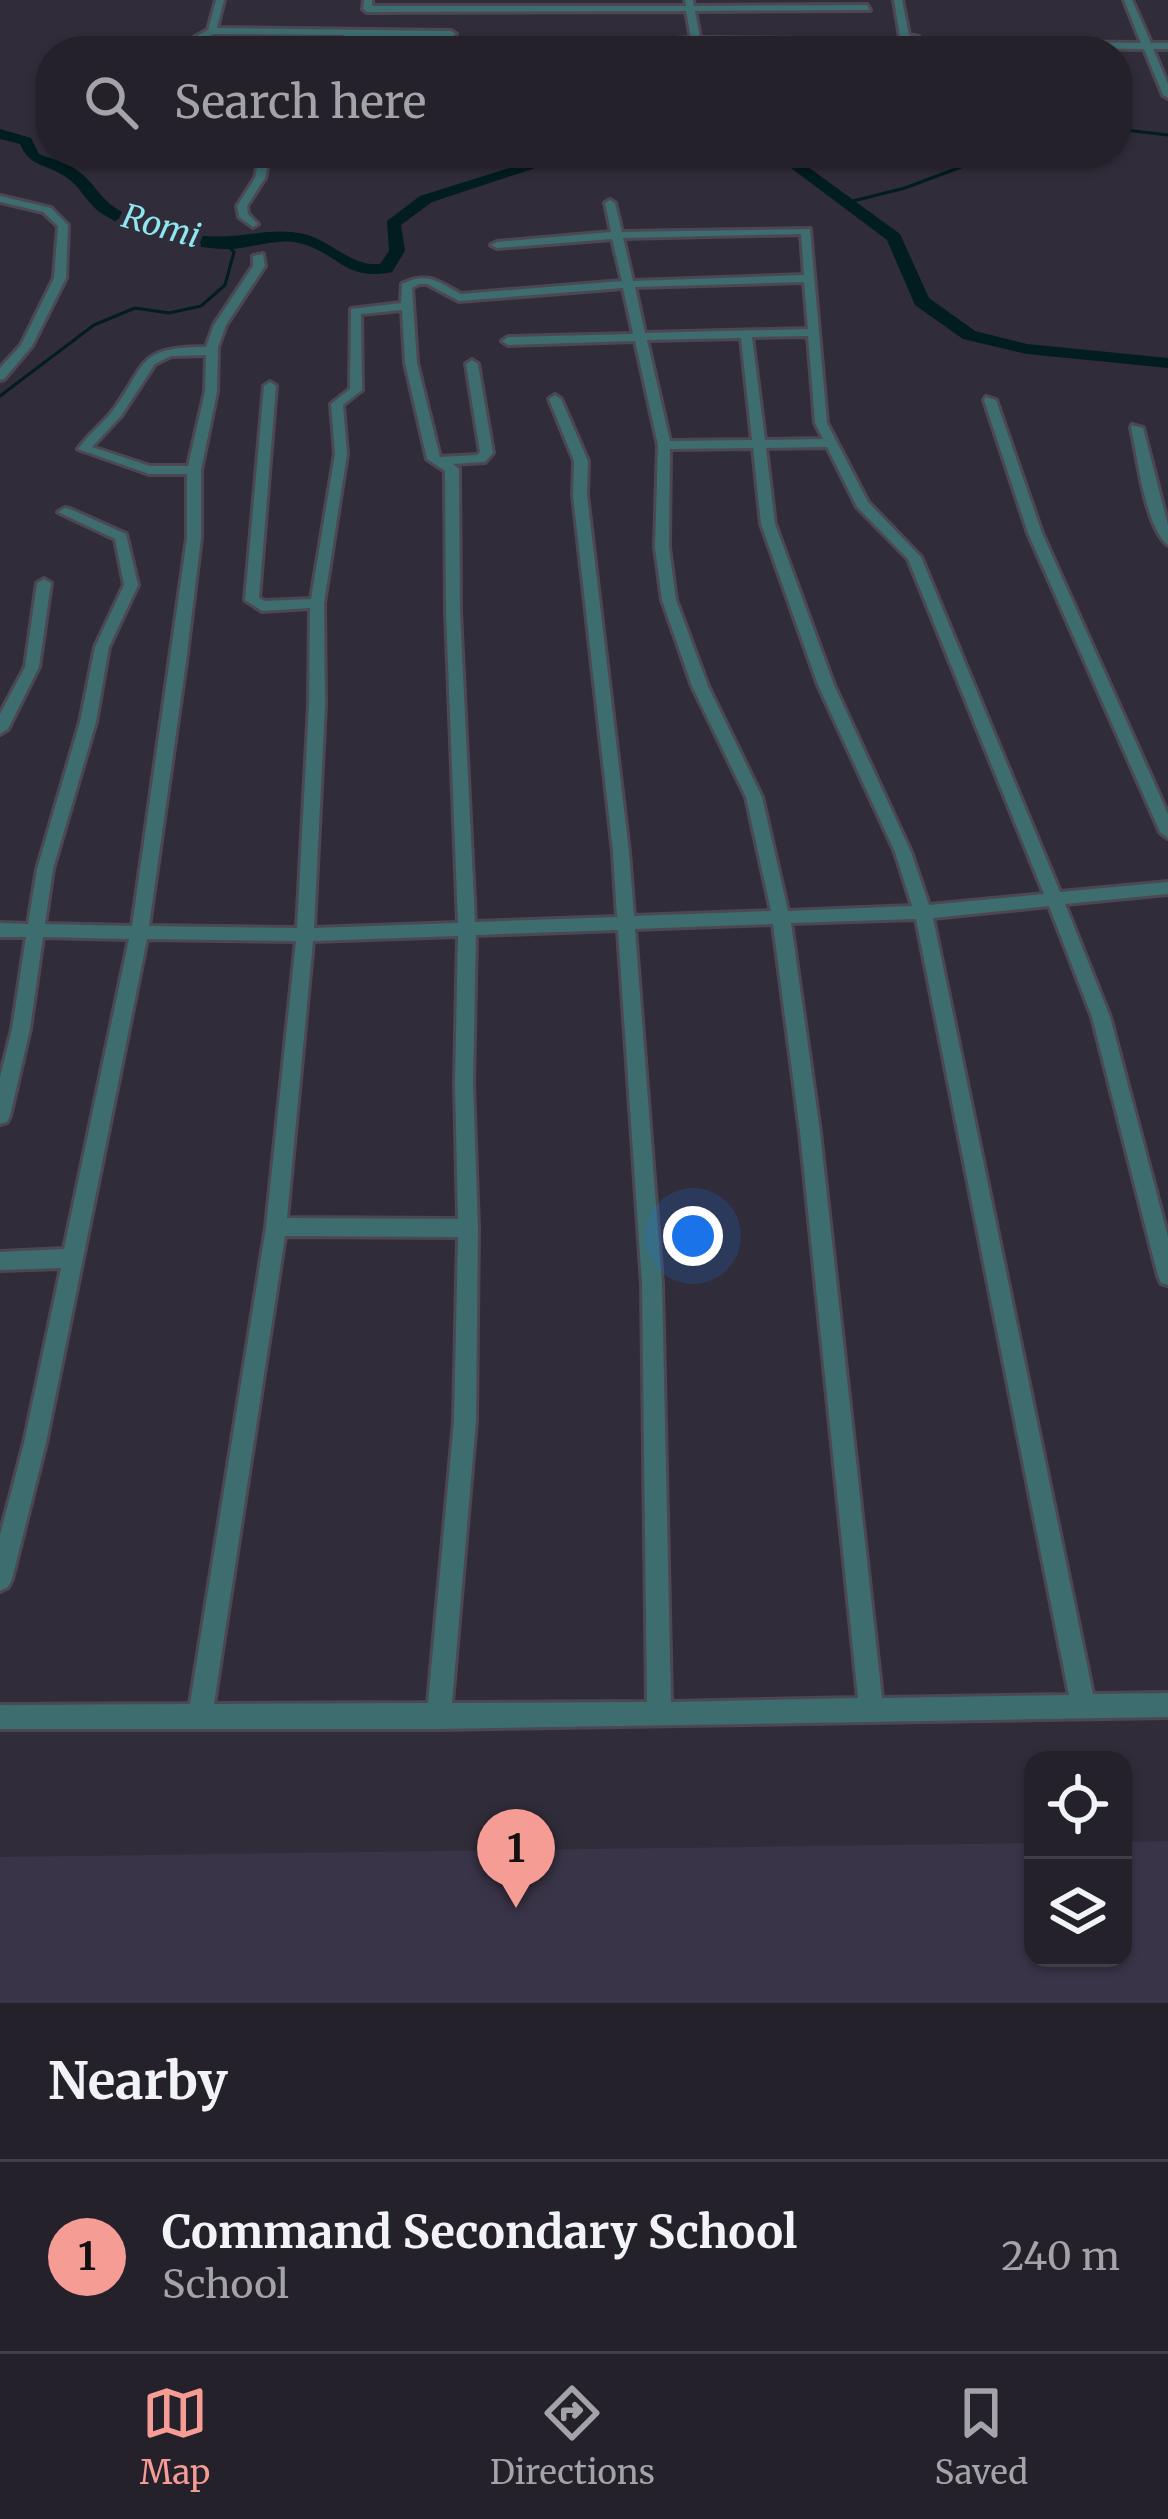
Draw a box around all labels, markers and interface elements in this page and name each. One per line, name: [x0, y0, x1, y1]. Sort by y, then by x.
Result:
search box: [36, 36, 1132, 168]
icon: search: [78, 69, 144, 135]
text: Search here: [174, 74, 426, 130]
water label: Romi: [117, 195, 205, 257]
your location: [663, 1206, 723, 1266]
map controls: [1024, 1751, 1132, 1967]
button: locate: [1024, 1751, 1132, 1859]
pin: 1: [477, 1809, 555, 1908]
button: layers: [1024, 1859, 1132, 1967]
text: Nearby: [48, 2049, 228, 2113]
text: Command Secondary School: [162, 2204, 797, 2260]
text: 1: [78, 2232, 96, 2281]
text: 240 m: [1001, 2232, 1120, 2281]
text: School: [162, 2260, 289, 2309]
tab: Map: [140, 2380, 210, 2493]
tab: Directions: [490, 2380, 655, 2493]
tab: Saved: [935, 2380, 1028, 2493]

